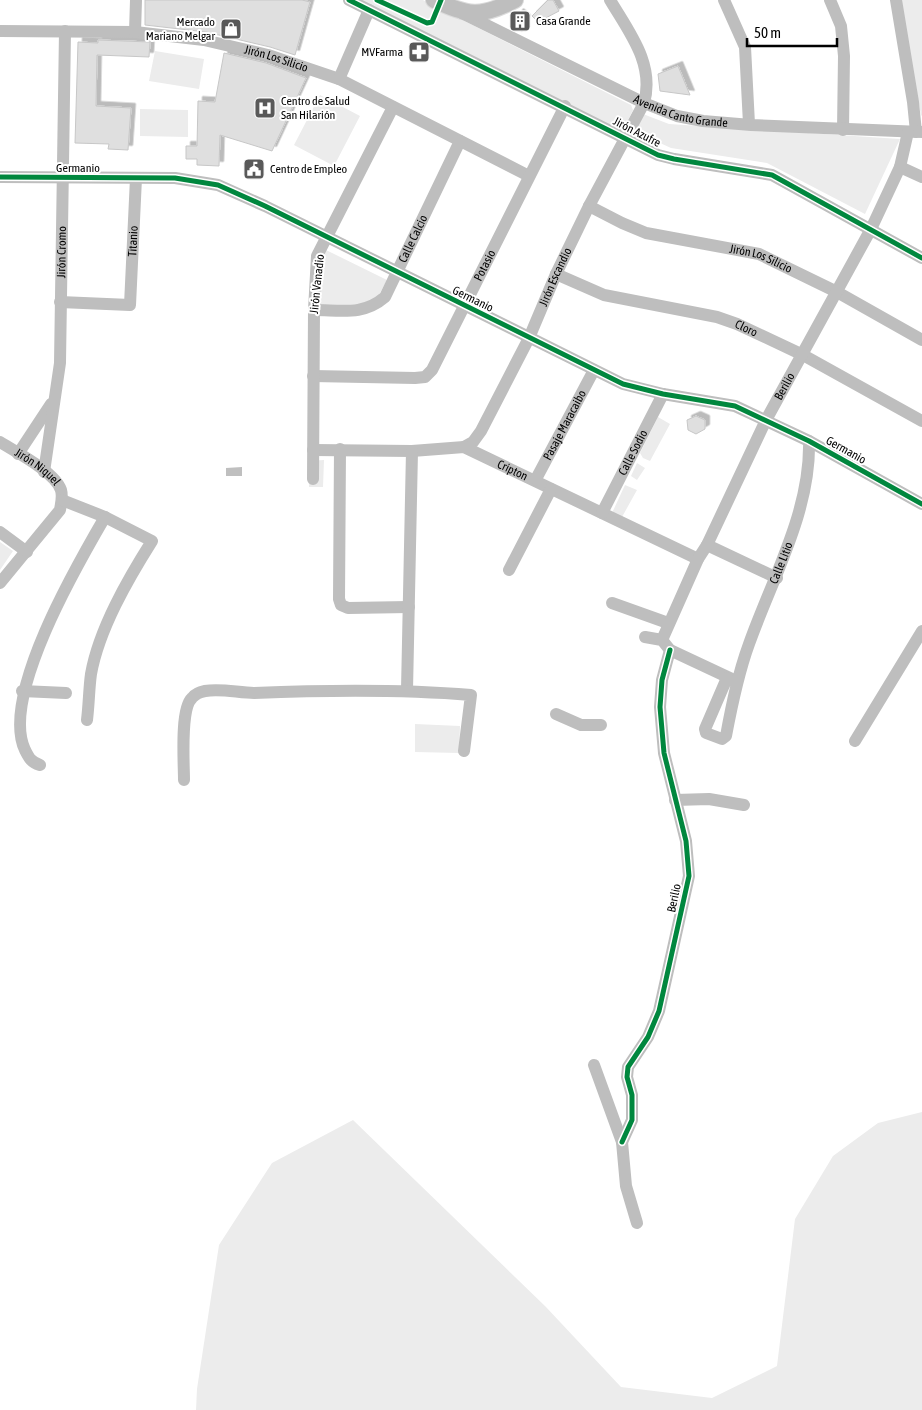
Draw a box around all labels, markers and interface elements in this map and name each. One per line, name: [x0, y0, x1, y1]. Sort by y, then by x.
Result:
building icon: Casa Grande: [508, 9, 532, 33]
place label: Casa Grande: [536, 14, 591, 28]
place label: Mercado Mariano Melgar: [146, 15, 215, 43]
scale bar: [747, 15, 837, 47]
shop icon: Mercado Mariano Melgar: [219, 17, 243, 41]
text: 50 m: [754, 24, 781, 41]
pharmacy icon: MVFarma: [407, 40, 431, 64]
street label: Jirón Los Silicio: [243, 43, 310, 75]
place label: MVFarma: [361, 45, 403, 59]
street label: Avenida Canto Grande: [631, 92, 728, 130]
place label: Centro de Salud San Hilarión: [281, 94, 350, 122]
hospital icon: Centro de Salud San Hilarión: [253, 96, 277, 120]
street label: Jirón Azufre: [611, 114, 663, 150]
public building icon: Centro de Empleo: [242, 157, 266, 181]
street label: Germanio: [56, 161, 100, 175]
place label: Centro de Empleo: [270, 162, 348, 176]
street label: Calle Calcio: [396, 212, 431, 265]
street label: Titanio: [125, 225, 141, 257]
street label: Jirón Cromo: [54, 226, 69, 278]
street label: Jirón Los Silicio: [728, 242, 795, 276]
street label: Jirón Escandio: [536, 245, 575, 308]
street label: Potasio: [471, 247, 499, 283]
street label: Jirón Vanadio: [307, 253, 327, 314]
street label: Germanio: [450, 283, 496, 315]
street label: Cloro: [733, 317, 760, 340]
street label: Berilio: [771, 370, 798, 402]
street label: Pasaje Maracaibo: [540, 387, 589, 463]
street label: Calle Sodio: [616, 427, 651, 478]
street label: Germanio: [823, 433, 869, 467]
street label: Jirón Niquel: [12, 445, 64, 489]
street label: Cripton: [495, 457, 530, 484]
street label: Calle Litio: [767, 540, 796, 586]
street label: Berilio: [664, 882, 684, 914]

